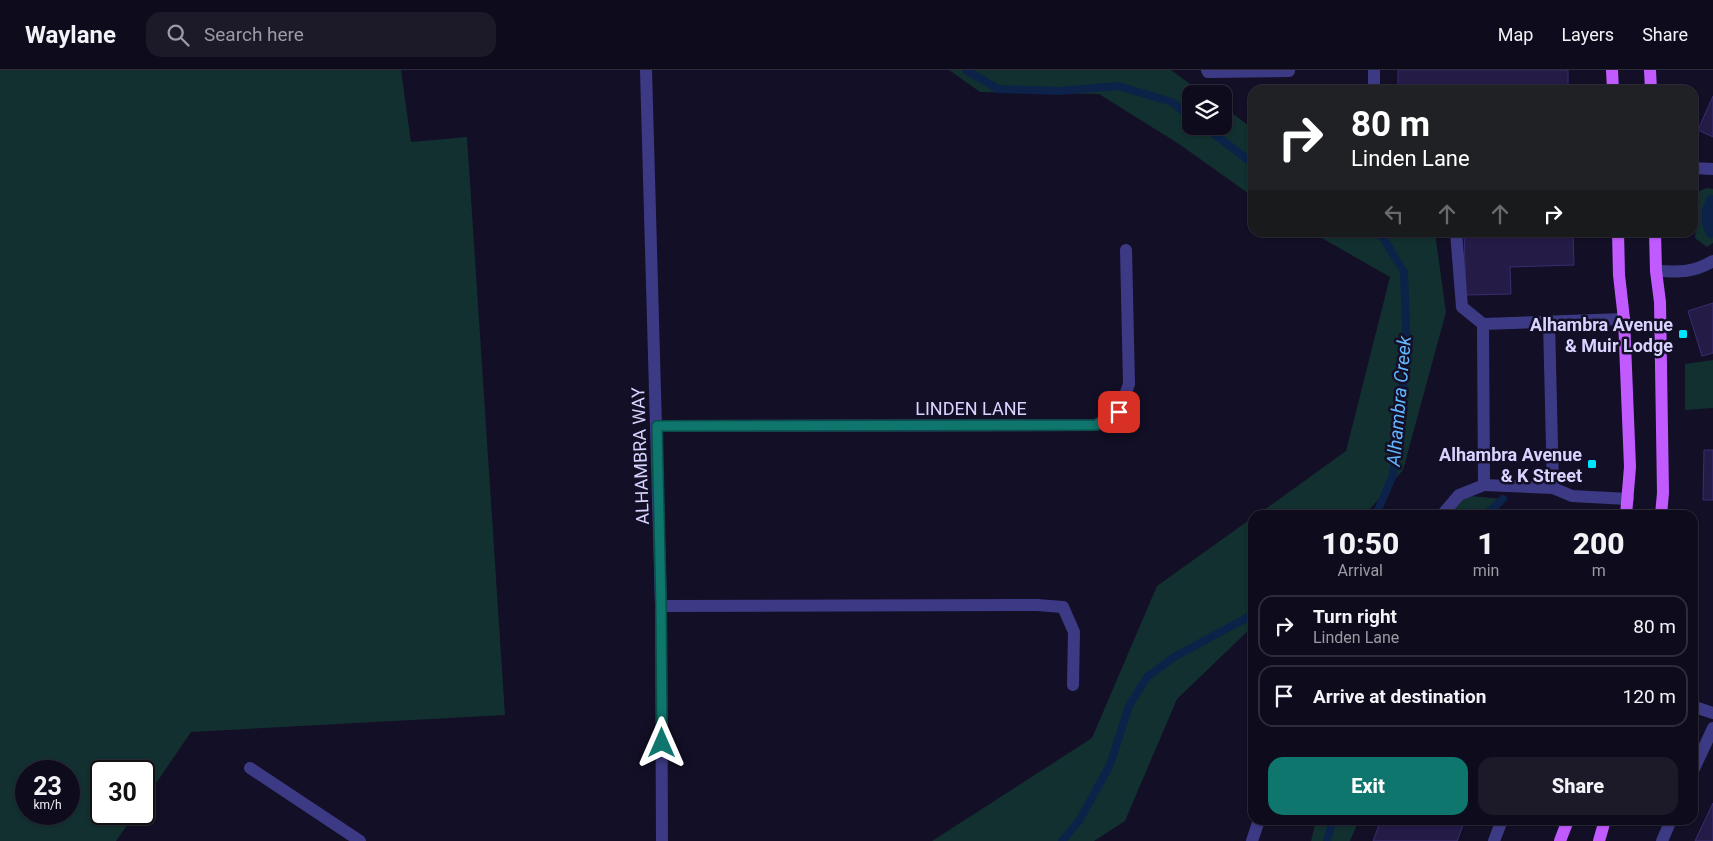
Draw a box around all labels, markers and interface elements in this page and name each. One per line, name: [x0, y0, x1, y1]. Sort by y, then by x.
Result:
search box: [146, 12, 496, 57]
text: Waylane: [25, 21, 116, 49]
icon: search: [164, 21, 192, 49]
text: Search here: [204, 23, 304, 46]
text: Map: [1498, 24, 1533, 45]
text: Layers: [1561, 24, 1614, 45]
text: Share: [1642, 24, 1688, 45]
map controls: [1182, 85, 1232, 135]
button: layers: [1182, 85, 1232, 135]
text: 80 m: [1351, 104, 1430, 145]
icon: right: [1268, 105, 1333, 170]
text: Linden Lane: [1351, 146, 1470, 171]
icon: left: [1380, 200, 1408, 228]
icon: ahead: [1433, 200, 1461, 228]
icon: ahead: [1486, 200, 1514, 228]
icon: right: [1539, 200, 1567, 228]
place label: Alhambra Avenue & Muir Lodge: [1530, 314, 1673, 356]
marker: Alhambra Avenue & Muir Lodge: [1677, 328, 1689, 340]
water label: Alhambra Creek: [1382, 334, 1416, 468]
street label: ALHAMBRA WAY: [627, 387, 653, 525]
pin: [1098, 391, 1140, 433]
street label: LINDEN LANE: [915, 398, 1027, 419]
icon: arrive: [1105, 398, 1133, 426]
place label: Alhambra Avenue & K Street: [1439, 444, 1582, 486]
marker: Alhambra Avenue & K Street: [1586, 458, 1598, 470]
text: 10:50: [1321, 526, 1399, 561]
text: 1: [1477, 526, 1495, 561]
text: 200: [1573, 526, 1625, 561]
text: Arrival: [1338, 561, 1383, 580]
text: min: [1473, 561, 1499, 580]
text: m: [1592, 561, 1606, 580]
text: Turn right: [1313, 605, 1397, 628]
icon: right: [1270, 612, 1298, 640]
text: 80 m: [1633, 615, 1676, 638]
text: Linden Lane: [1313, 628, 1399, 647]
icon: arrive: [1270, 682, 1298, 710]
text: Arrive at destination: [1313, 685, 1486, 708]
text: 120 m: [1623, 685, 1676, 708]
position arrow: [635, 716, 687, 768]
button: Exit: [1268, 757, 1468, 815]
button: Share: [1478, 757, 1678, 815]
speed limit sign: 30: [90, 760, 155, 825]
text: 23: [33, 772, 62, 801]
text: km/h: [33, 798, 62, 812]

